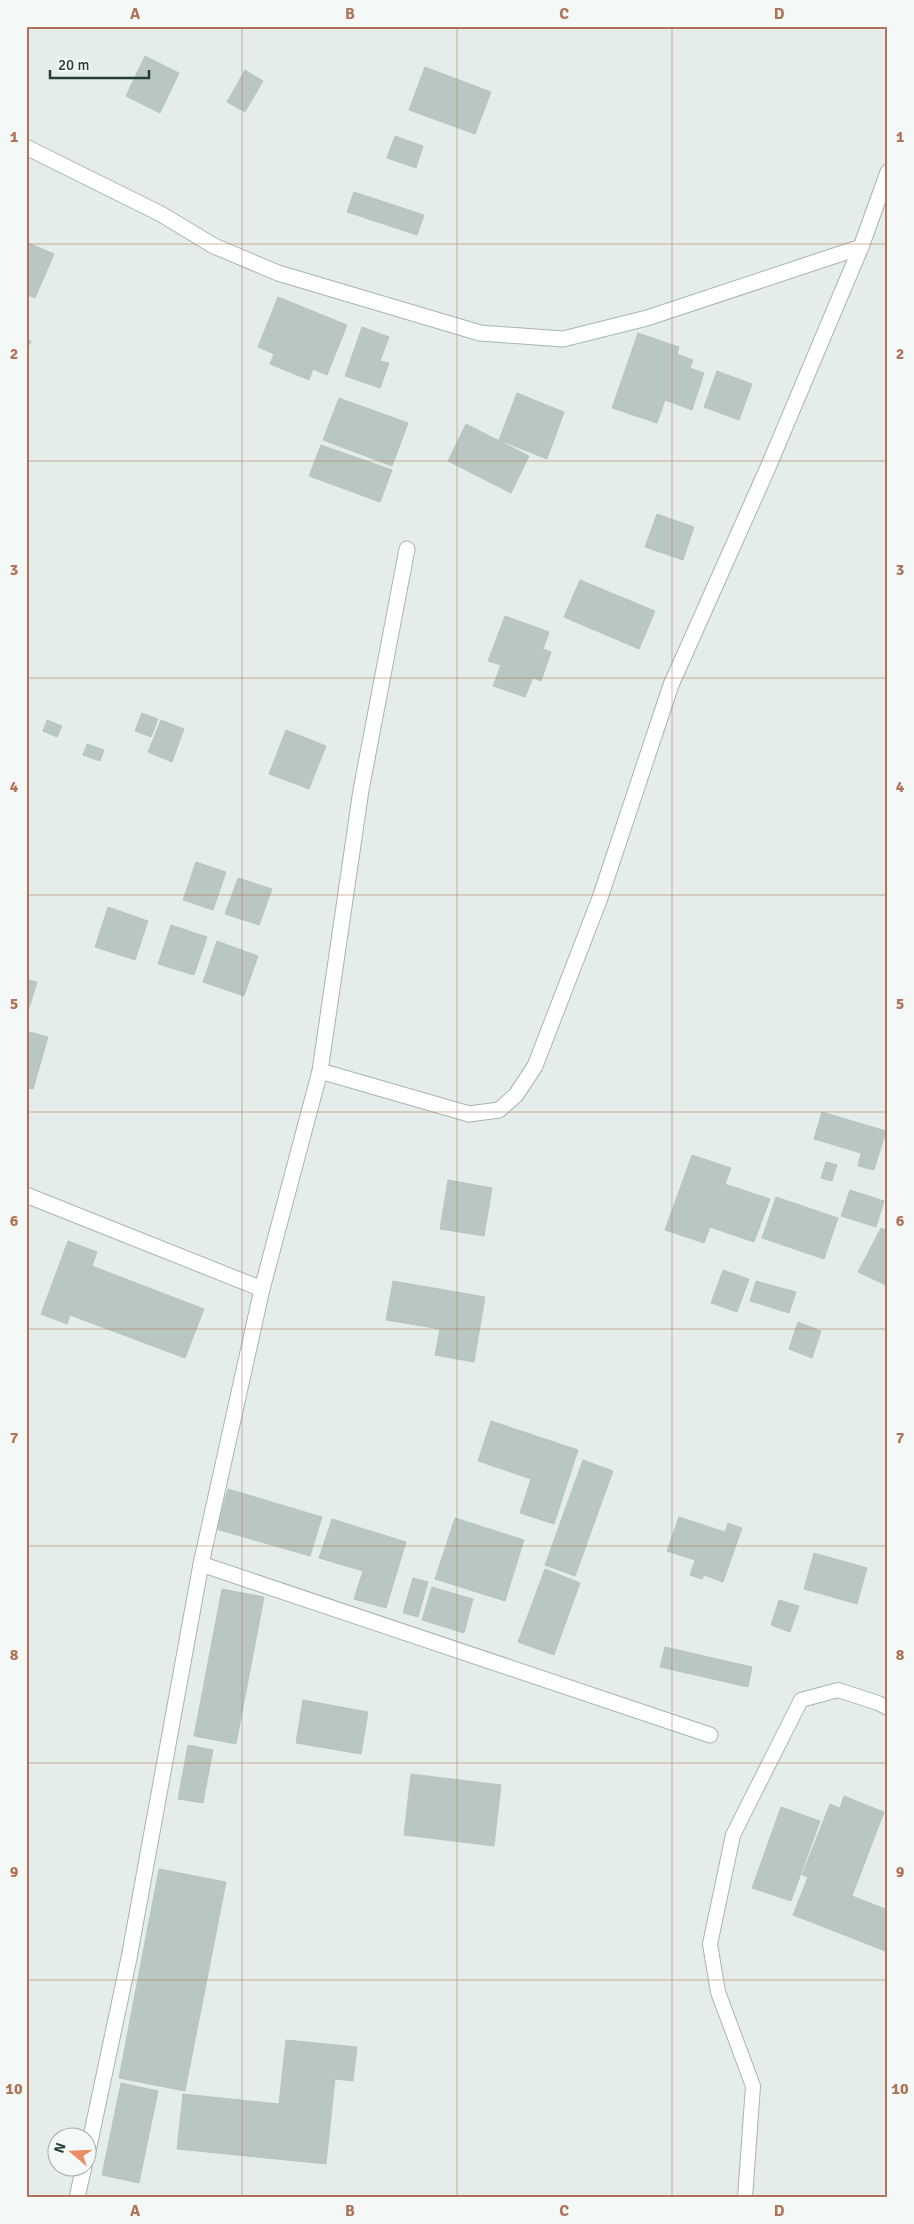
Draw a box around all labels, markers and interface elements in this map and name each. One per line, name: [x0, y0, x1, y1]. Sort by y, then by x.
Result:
text: A: [130, 4, 141, 24]
text: B: [345, 4, 355, 24]
text: C: [559, 4, 569, 24]
text: D: [774, 4, 785, 24]
scale bar: [50, 48, 149, 80]
text: 20 m: [58, 56, 89, 74]
text: 1: [10, 127, 19, 147]
text: 1: [896, 127, 905, 147]
text: 2: [10, 344, 18, 364]
text: 2: [896, 344, 904, 364]
text: 3: [10, 560, 18, 580]
text: 3: [896, 560, 904, 580]
text: 4: [10, 777, 19, 797]
text: 4: [896, 777, 905, 797]
text: 5: [10, 994, 18, 1014]
text: 5: [896, 994, 904, 1014]
text: 6: [10, 1211, 19, 1231]
text: 6: [896, 1211, 905, 1231]
text: 7: [10, 1428, 19, 1448]
text: 7: [896, 1428, 905, 1448]
text: 8: [10, 1645, 19, 1665]
text: 8: [896, 1645, 905, 1665]
text: 9: [10, 1862, 19, 1882]
text: 9: [896, 1862, 905, 1882]
text: 10: [5, 2079, 23, 2099]
text: 10: [891, 2079, 909, 2099]
north arrow: [48, 2126, 98, 2176]
text: N: [51, 2141, 70, 2155]
text: A: [130, 2201, 141, 2221]
text: B: [345, 2201, 355, 2221]
text: C: [559, 2201, 569, 2221]
text: D: [774, 2201, 785, 2221]

